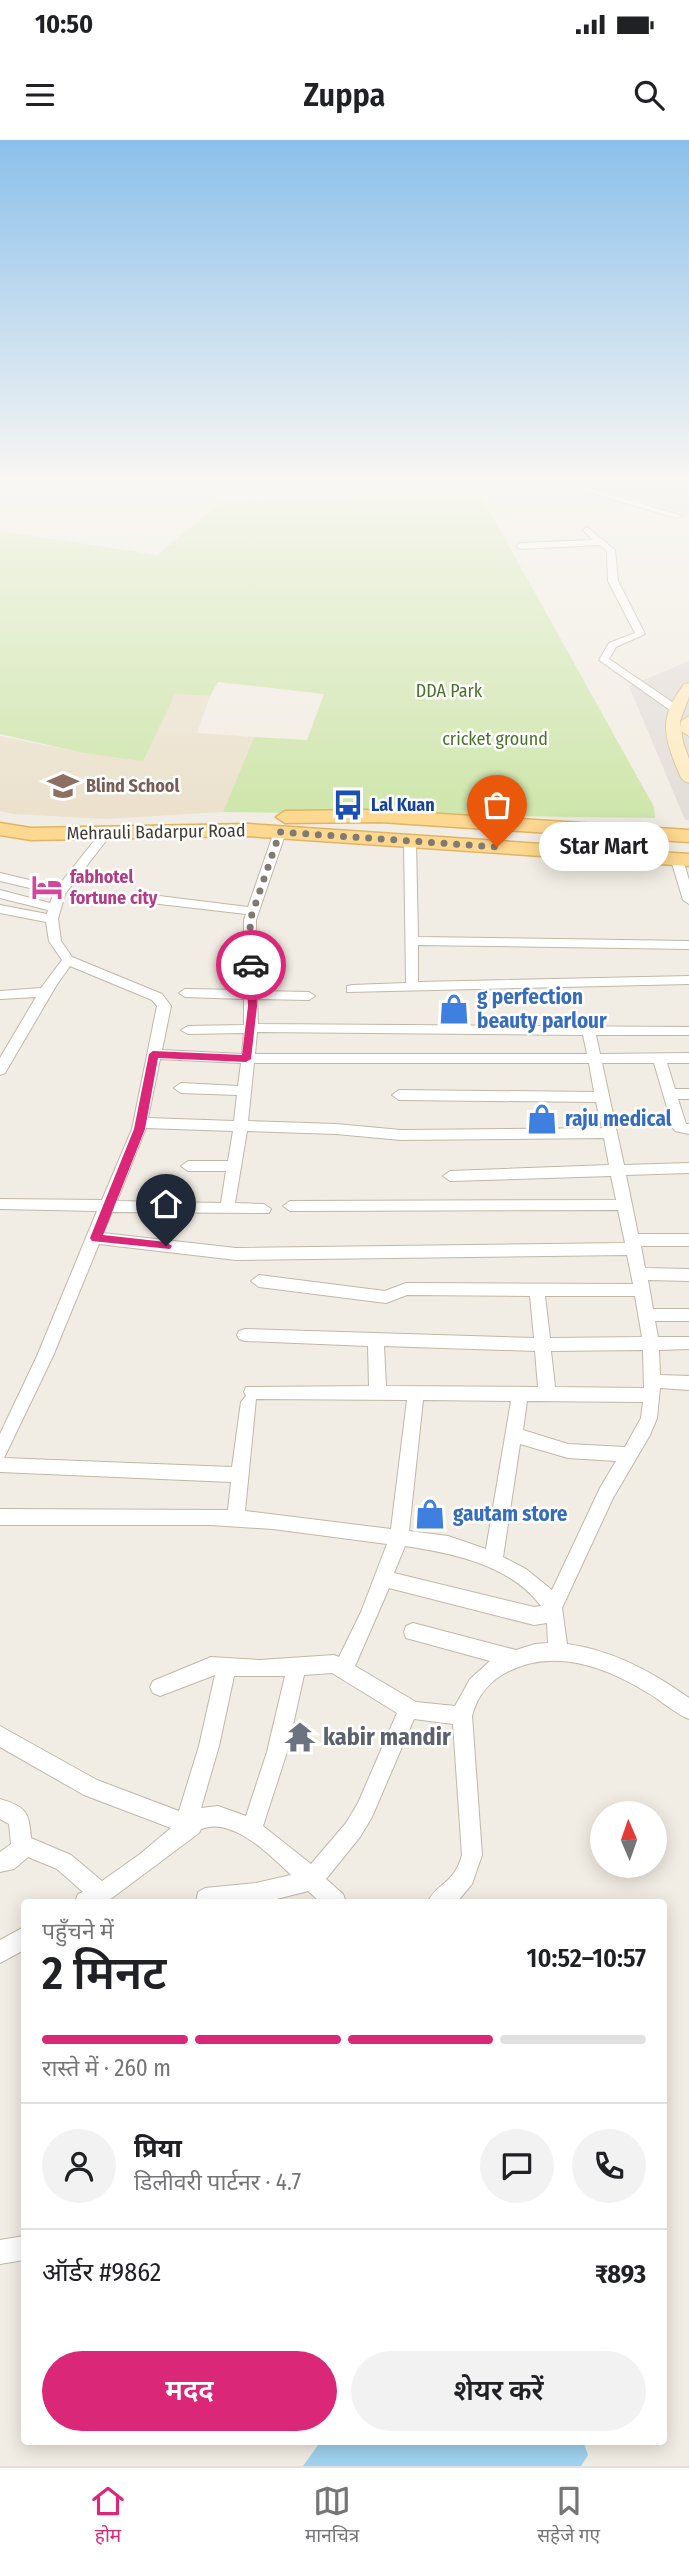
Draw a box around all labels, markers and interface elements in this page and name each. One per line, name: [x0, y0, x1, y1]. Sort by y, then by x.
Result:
text: 10:50: [35, 9, 93, 40]
icon: menu: [21, 76, 59, 114]
text: Zuppa: [304, 76, 385, 114]
icon: search: [630, 76, 668, 114]
park label: DDA Park: [416, 680, 483, 702]
park label: cricket ground: [442, 728, 548, 750]
school or university icon: Blind School: [46, 769, 80, 803]
place label: Blind School: [86, 775, 179, 797]
pin: [467, 775, 527, 847]
icon: bag: [478, 786, 516, 824]
bus stop icon: Lal Kuan: [331, 788, 365, 822]
place label: Lal Kuan: [371, 794, 435, 816]
street label: Mehrauli Badarpur Road: [66, 819, 246, 845]
callout: Star Mart: [539, 822, 668, 872]
text: Star Mart: [560, 832, 648, 860]
place label: fabhotel fortune city: [70, 866, 158, 909]
hotel icon: fabhotel fortune city: [30, 870, 64, 904]
courier: [216, 930, 286, 1000]
icon: car: [232, 946, 270, 984]
place label: g perfection beauty parlour: [477, 984, 607, 1034]
shop icon: g perfection beauty parlour: [437, 992, 471, 1026]
shop icon: raju medical: [525, 1102, 559, 1136]
place label: raju medical: [565, 1106, 672, 1132]
pin: [136, 1174, 196, 1246]
icon: home: [147, 1185, 185, 1223]
shop icon: gautam store: [413, 1497, 447, 1531]
place label: gautam store: [453, 1501, 568, 1527]
temple icon: kabir mandir: [283, 1720, 317, 1754]
place label: kabir mandir: [323, 1723, 451, 1751]
north arrow: [590, 1801, 667, 1878]
map controls: [590, 1801, 667, 1878]
text: पहुँचने में: [42, 1917, 114, 1945]
text: 10:52–10:57: [527, 1943, 646, 1974]
text: 2 मिनट: [42, 1946, 166, 2001]
text: रास्ते में · 260 m: [42, 2054, 171, 2082]
button: person: [42, 2129, 116, 2203]
button: chat: [480, 2129, 554, 2203]
button: phone: [572, 2129, 646, 2203]
text: प्रिया: [134, 2133, 182, 2164]
text: डिलीवरी पार्टनर · 4.7: [134, 2168, 301, 2196]
text: ऑर्डर #9862: [42, 2257, 161, 2288]
text: ₹893: [595, 2259, 646, 2290]
button: मदद: [42, 2351, 337, 2431]
button: शेयर करें: [351, 2351, 646, 2431]
tab: होम: [89, 2482, 127, 2550]
tab: मानचित्र: [305, 2482, 359, 2550]
tab: सहेजे गए: [537, 2482, 600, 2550]

